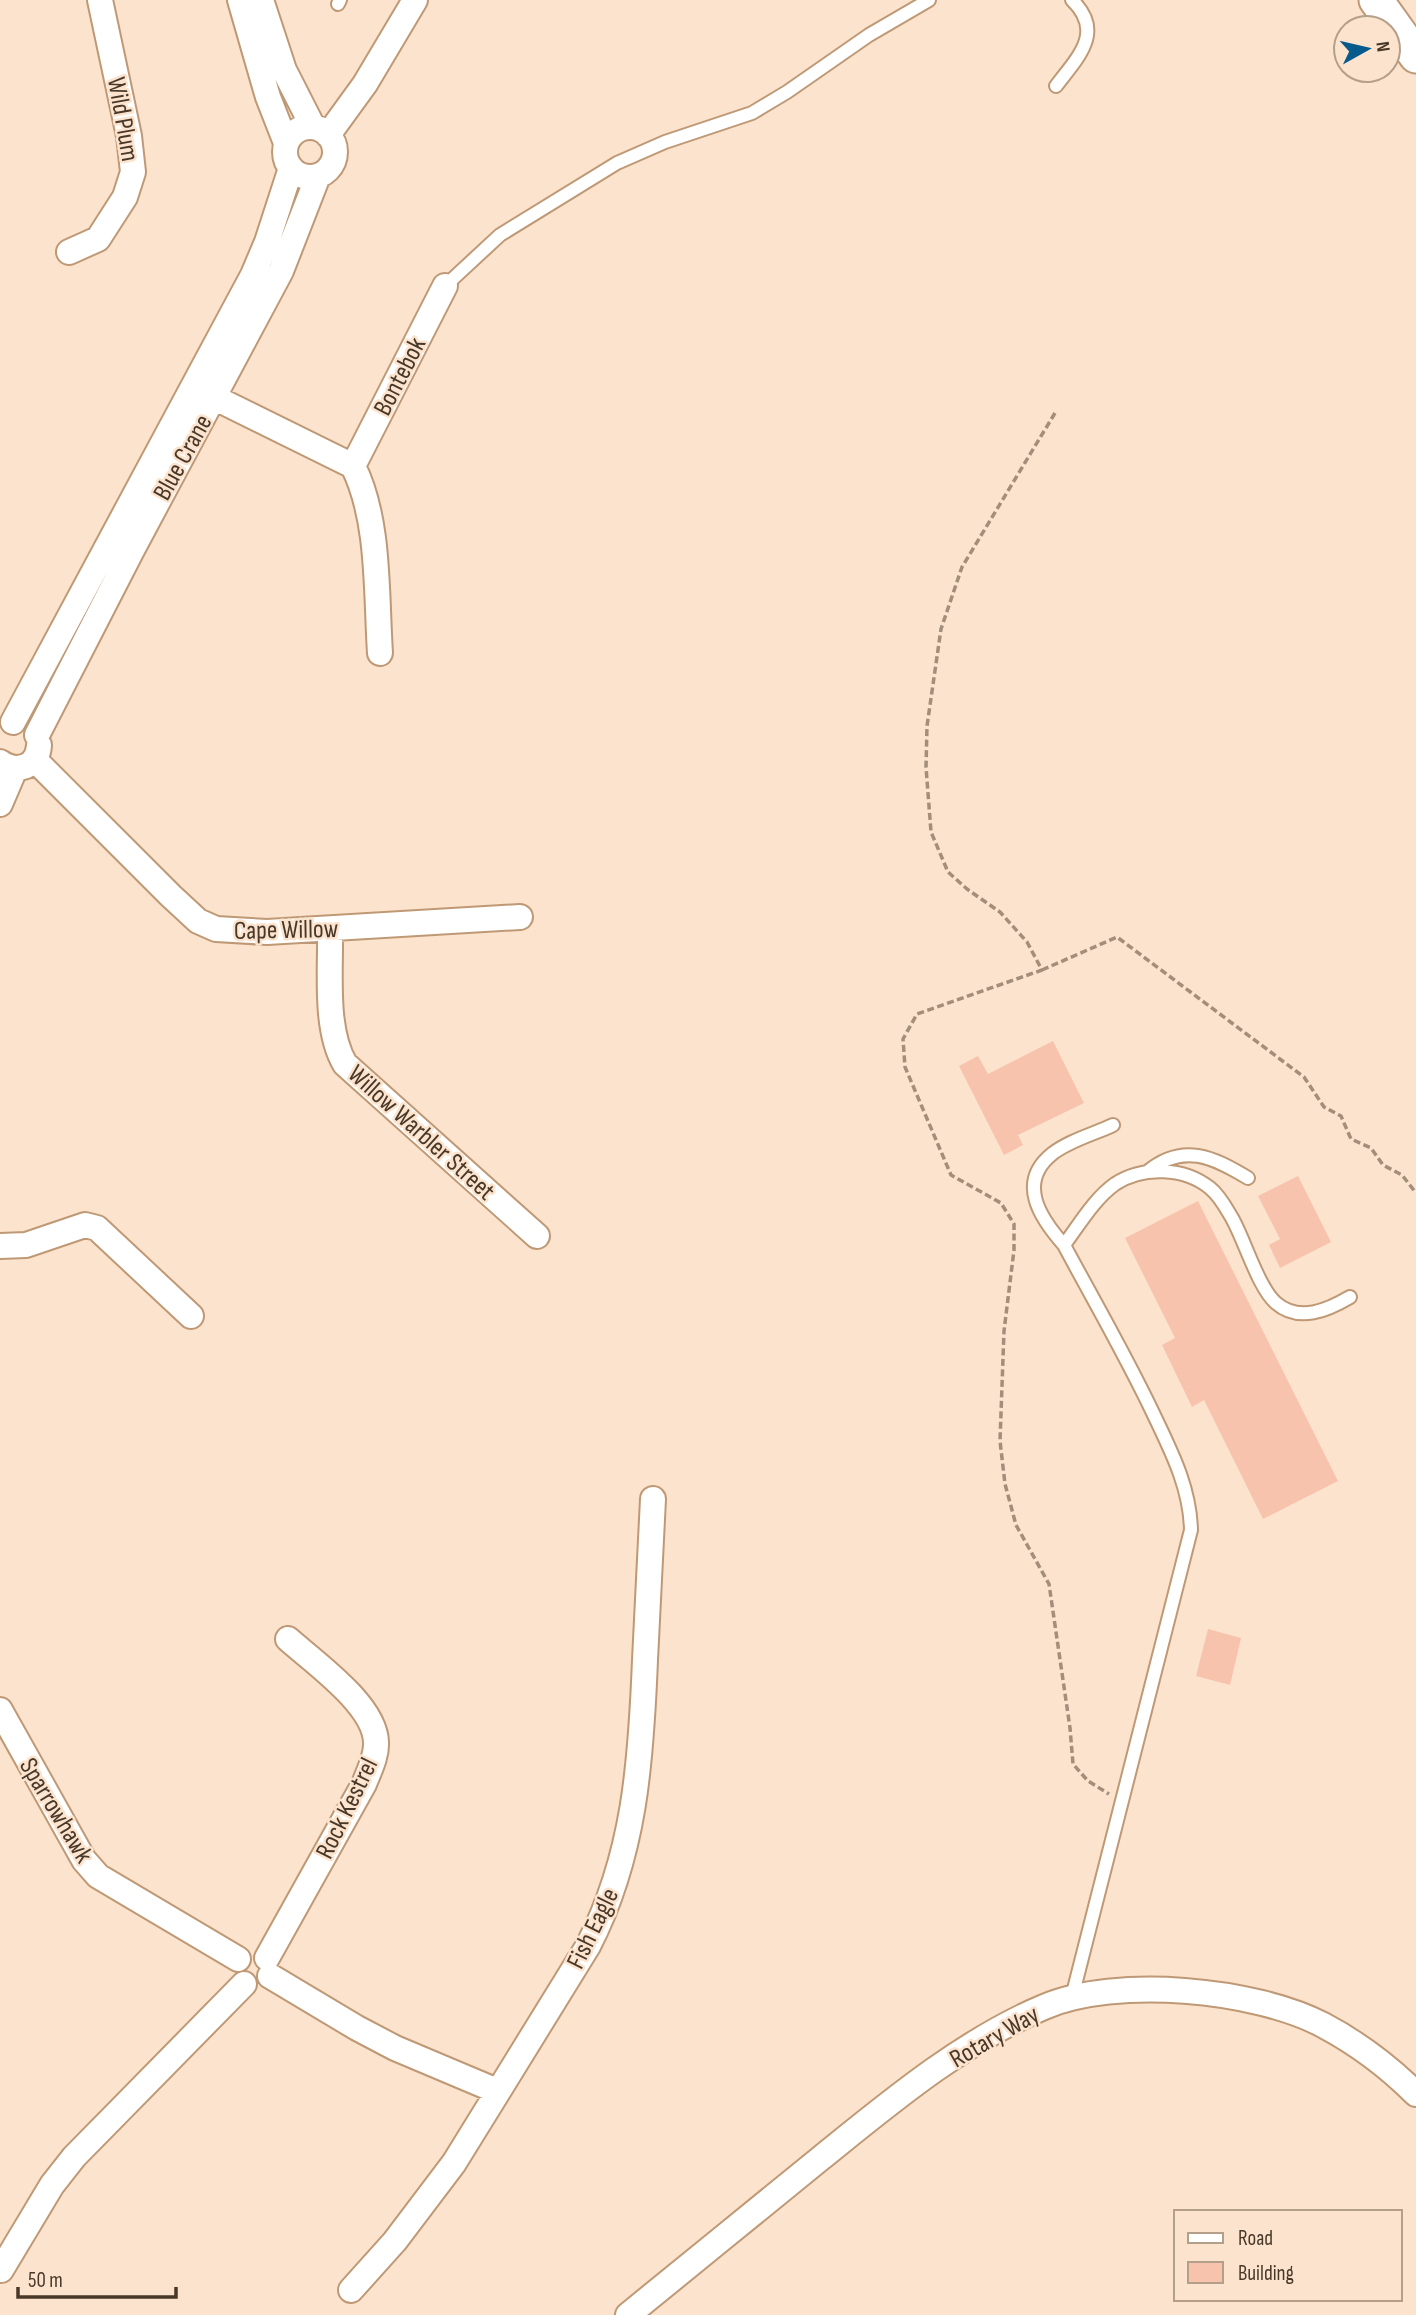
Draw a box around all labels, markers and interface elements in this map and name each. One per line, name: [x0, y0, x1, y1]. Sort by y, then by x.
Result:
north arrow: [1332, 14, 1402, 84]
text: N: [1370, 40, 1394, 53]
street label: Wild Plum: [100, 75, 145, 164]
street label: Bontebok: [368, 332, 433, 421]
street label: Blue Crane: [147, 410, 219, 506]
street label: Cape Willow: [234, 914, 339, 947]
street label: Willow Warbler Street: [341, 1059, 501, 1207]
street label: Sparrowhawk: [12, 1753, 99, 1869]
street label: Rock Kestrel: [310, 1753, 385, 1864]
street label: Fish Eagle: [561, 1883, 626, 1974]
street label: Rotary Way: [944, 1999, 1045, 2075]
legend: [1174, 2210, 1402, 2301]
text: Road: [1238, 2226, 1273, 2251]
scale bar: [18, 2256, 175, 2300]
text: Building: [1238, 2261, 1294, 2286]
text: 50 m: [28, 2268, 63, 2293]

